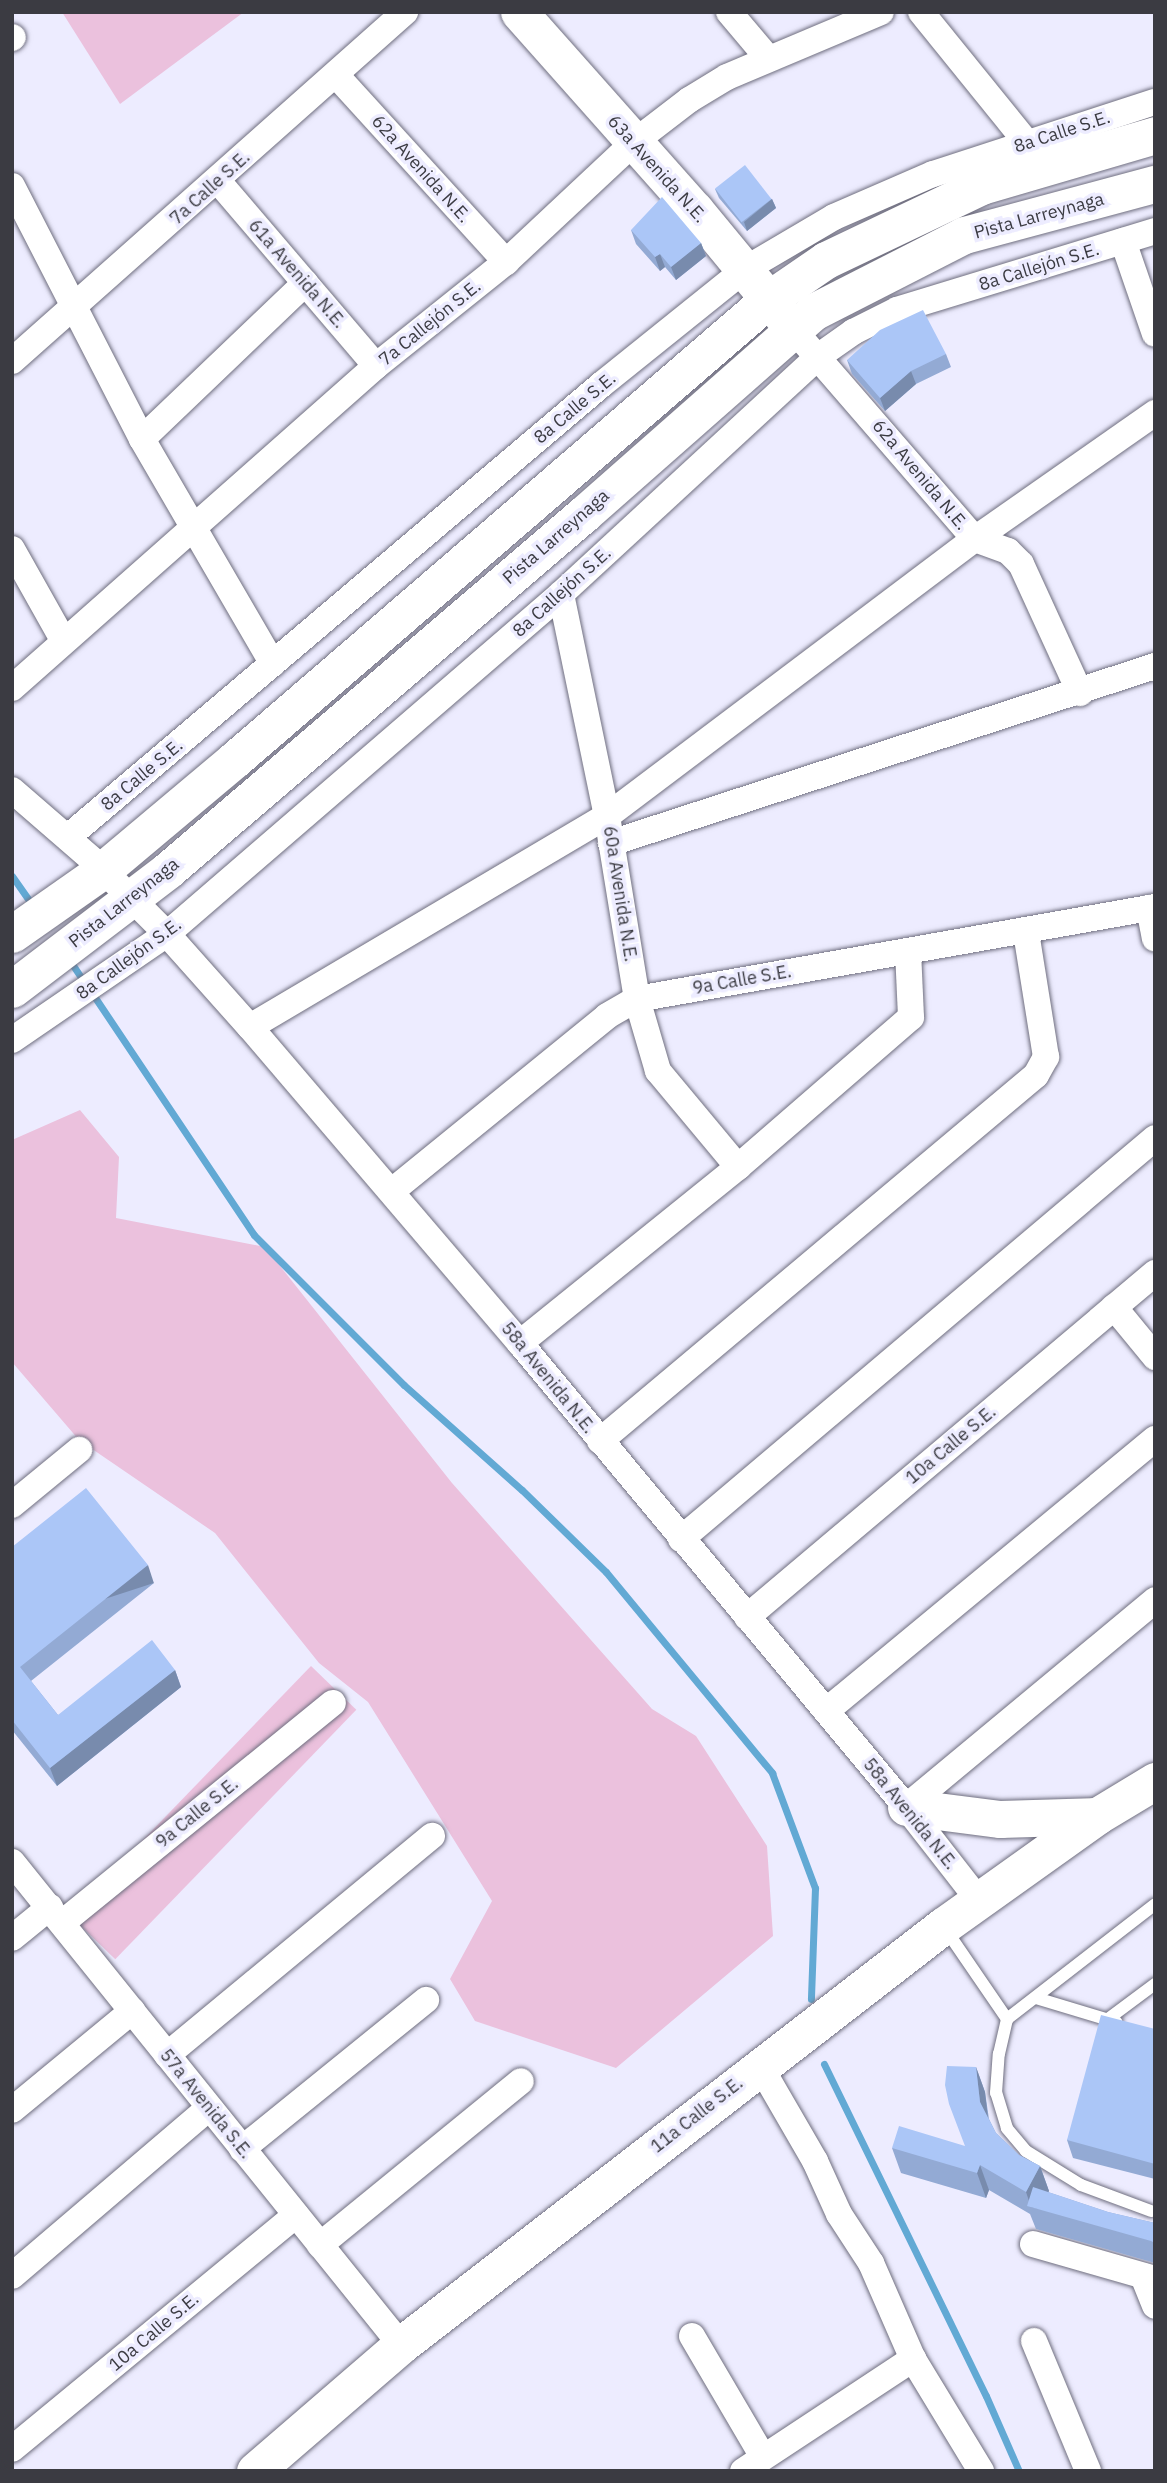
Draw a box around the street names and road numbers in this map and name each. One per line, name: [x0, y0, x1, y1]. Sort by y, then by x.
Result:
street label: 8a Calle S.E.: [1011, 106, 1113, 158]
street label: 62a Avenida N.E.: [367, 111, 475, 227]
street label: 63a Avenida N.E.: [603, 111, 711, 227]
street label: 7a Calle S.E.: [166, 147, 254, 229]
street label: Pista Larreynaga: [972, 188, 1106, 244]
street label: 61a Avenida N.E.: [244, 215, 350, 333]
street label: 8a Callejón S.E.: [976, 238, 1102, 296]
street label: 7a Callejón S.E.: [375, 275, 485, 371]
street label: 8a Calle S.E.: [530, 368, 620, 448]
street label: 62a Avenida N.E.: [868, 415, 972, 535]
street label: Pista Larreynaga: [498, 485, 614, 589]
street label: 8a Callejón S.E.: [508, 542, 616, 642]
street label: 8a Calle S.E.: [97, 735, 187, 815]
street label: 60a Avenida N.E.: [599, 825, 641, 963]
street label: Pista Larreynaga: [65, 853, 183, 953]
street label: 8a Callejón S.E.: [72, 914, 186, 1004]
street label: 9a Calle S.E.: [691, 961, 793, 999]
street label: 58a Avenida N.E.: [496, 1318, 600, 1438]
street label: 10a Calle S.E.: [902, 1401, 1000, 1489]
street label: 58a Avenida N.E.: [858, 1754, 962, 1874]
street label: 9a Calle S.E.: [151, 1773, 243, 1853]
street label: 57a Avenida S.E.: [155, 2045, 257, 2163]
street label: 11a Calle S.E.: [647, 2072, 747, 2158]
street label: 10a Calle S.E.: [105, 2288, 203, 2376]

